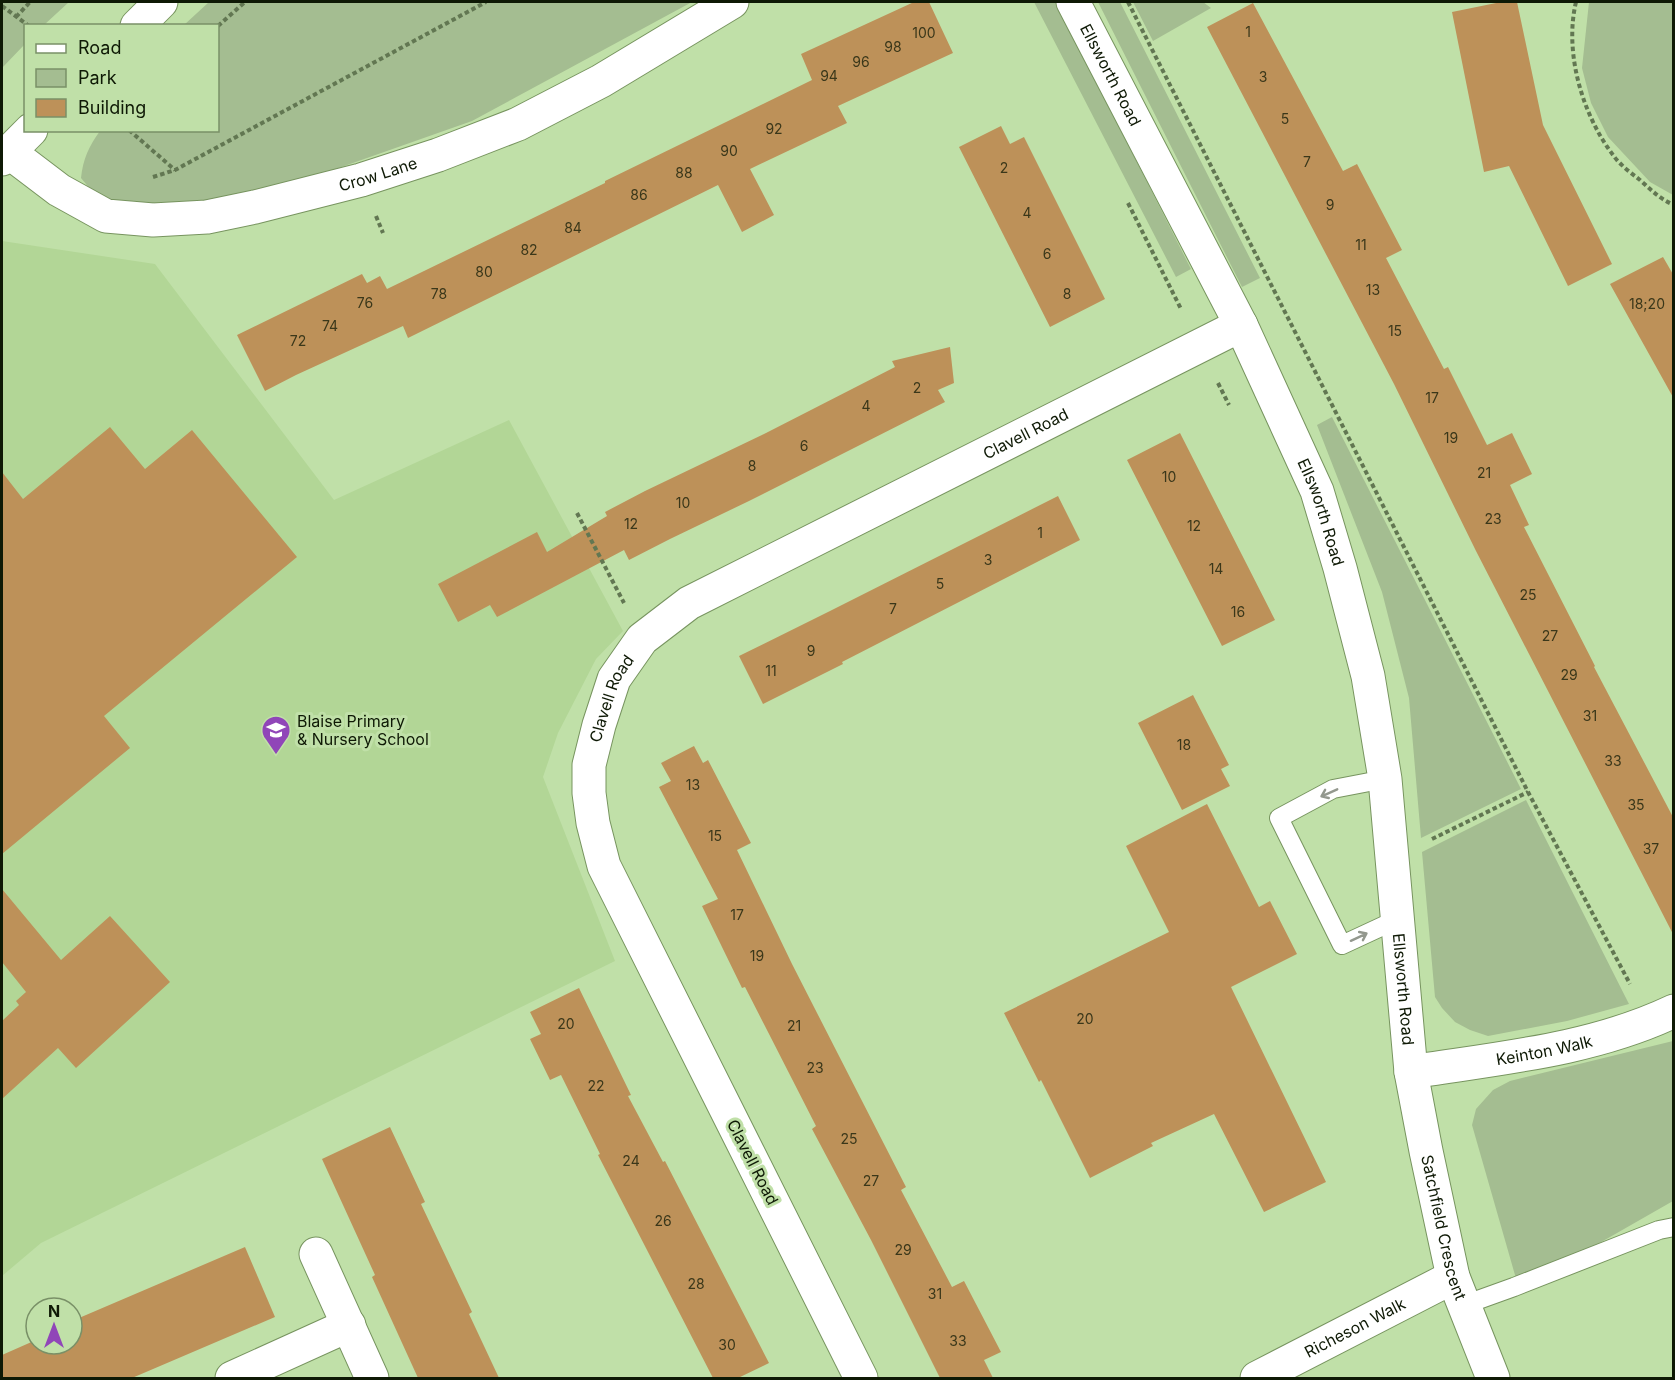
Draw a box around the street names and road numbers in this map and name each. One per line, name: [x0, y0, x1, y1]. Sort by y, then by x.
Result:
street label: Ellsworth Road: [1076, 20, 1146, 129]
street label: Crow Lane: [336, 152, 420, 195]
street label: Clavell Road: [979, 404, 1072, 463]
street label: Ellsworth Road: [1293, 455, 1349, 568]
street label: Clavell Road: [585, 651, 638, 744]
street label: Ellsworth Road: [1389, 932, 1419, 1046]
street label: Keinton Walk: [1495, 1031, 1595, 1069]
street label: Clavell Road: [723, 1116, 783, 1208]
street label: Satchfield Crescent: [1417, 1153, 1471, 1303]
street label: Richeson Walk: [1301, 1293, 1409, 1362]

